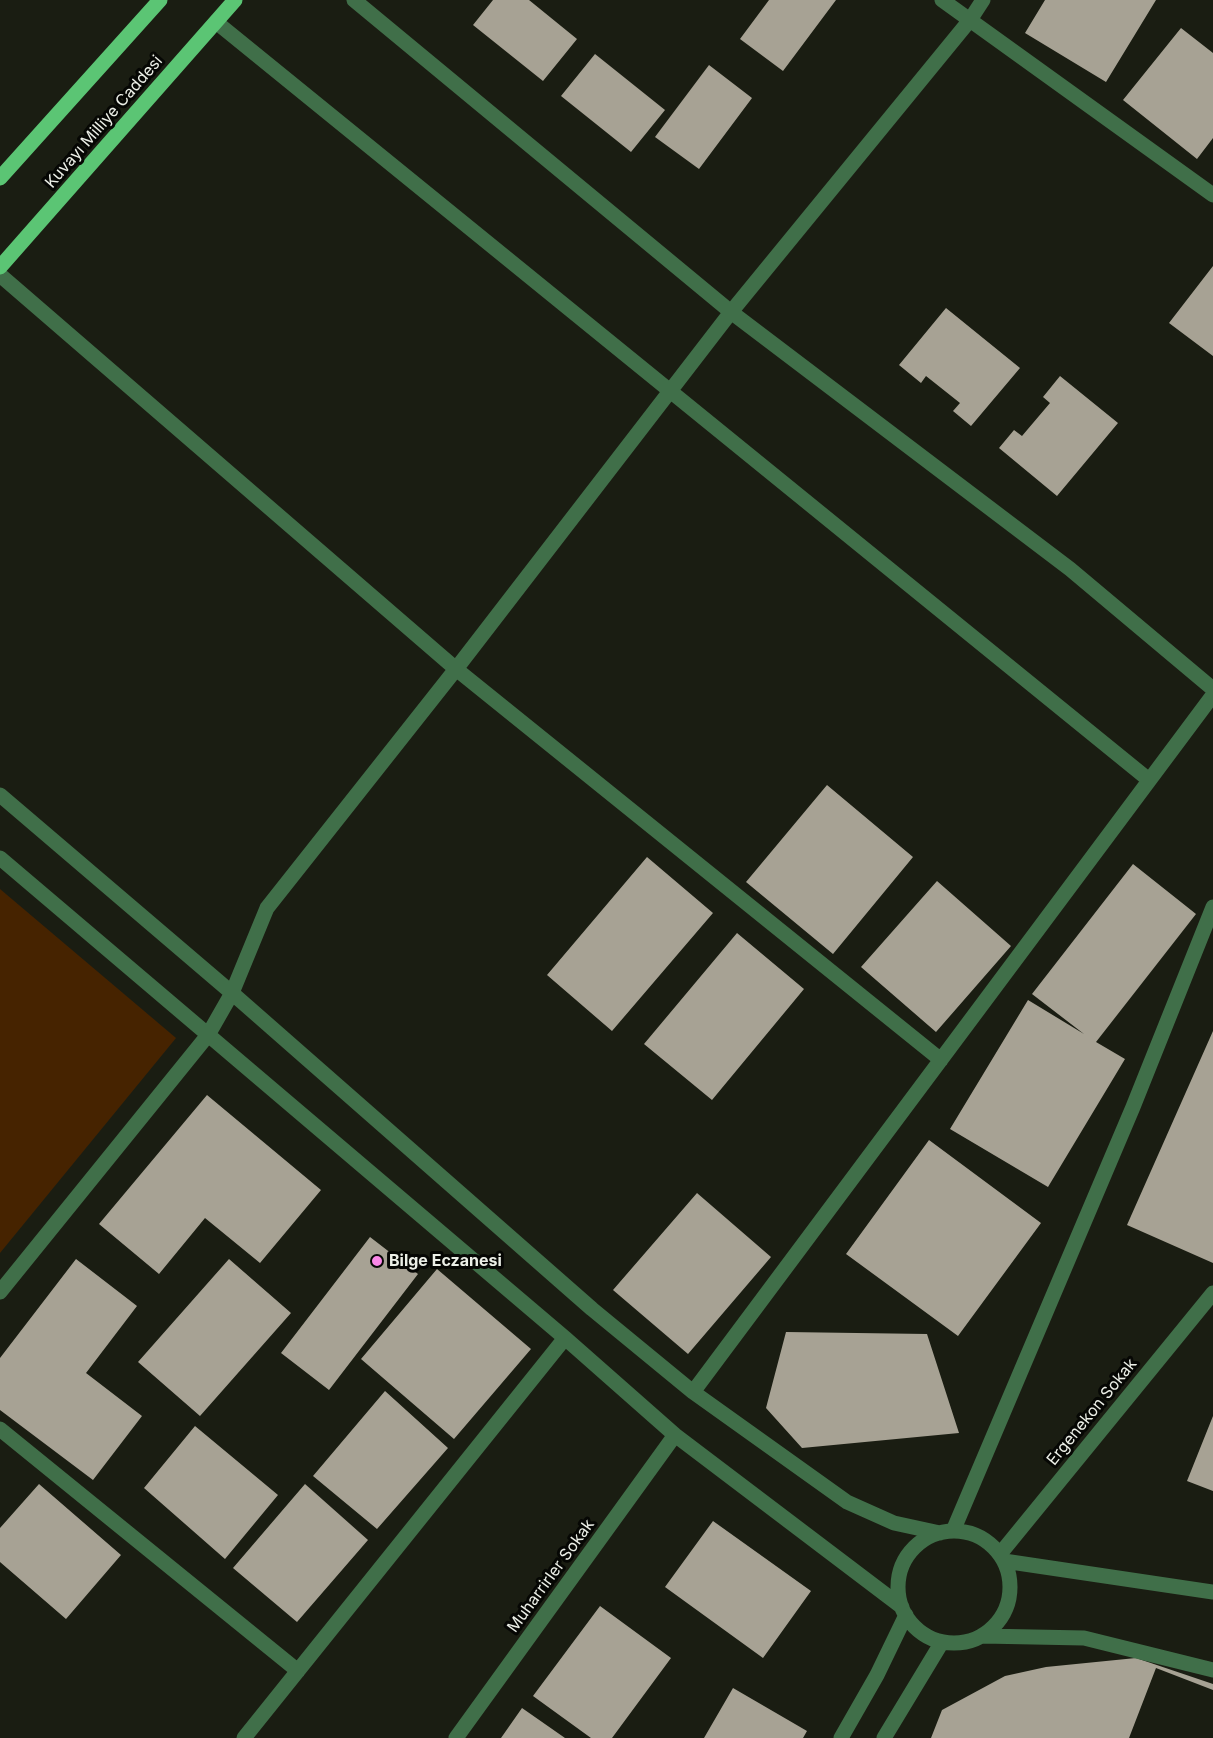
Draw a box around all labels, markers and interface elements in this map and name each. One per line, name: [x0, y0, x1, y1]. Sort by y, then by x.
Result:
street label: Kuvayı Milliye Caddesi: [41, 52, 167, 192]
place label: Bilge Eczanesi: [389, 1251, 502, 1271]
marker: Bilge Eczanesi: [370, 1254, 384, 1268]
street label: Ergenekon Sokak: [1043, 1355, 1141, 1469]
street label: Muharrirler Sokak: [504, 1516, 598, 1636]

